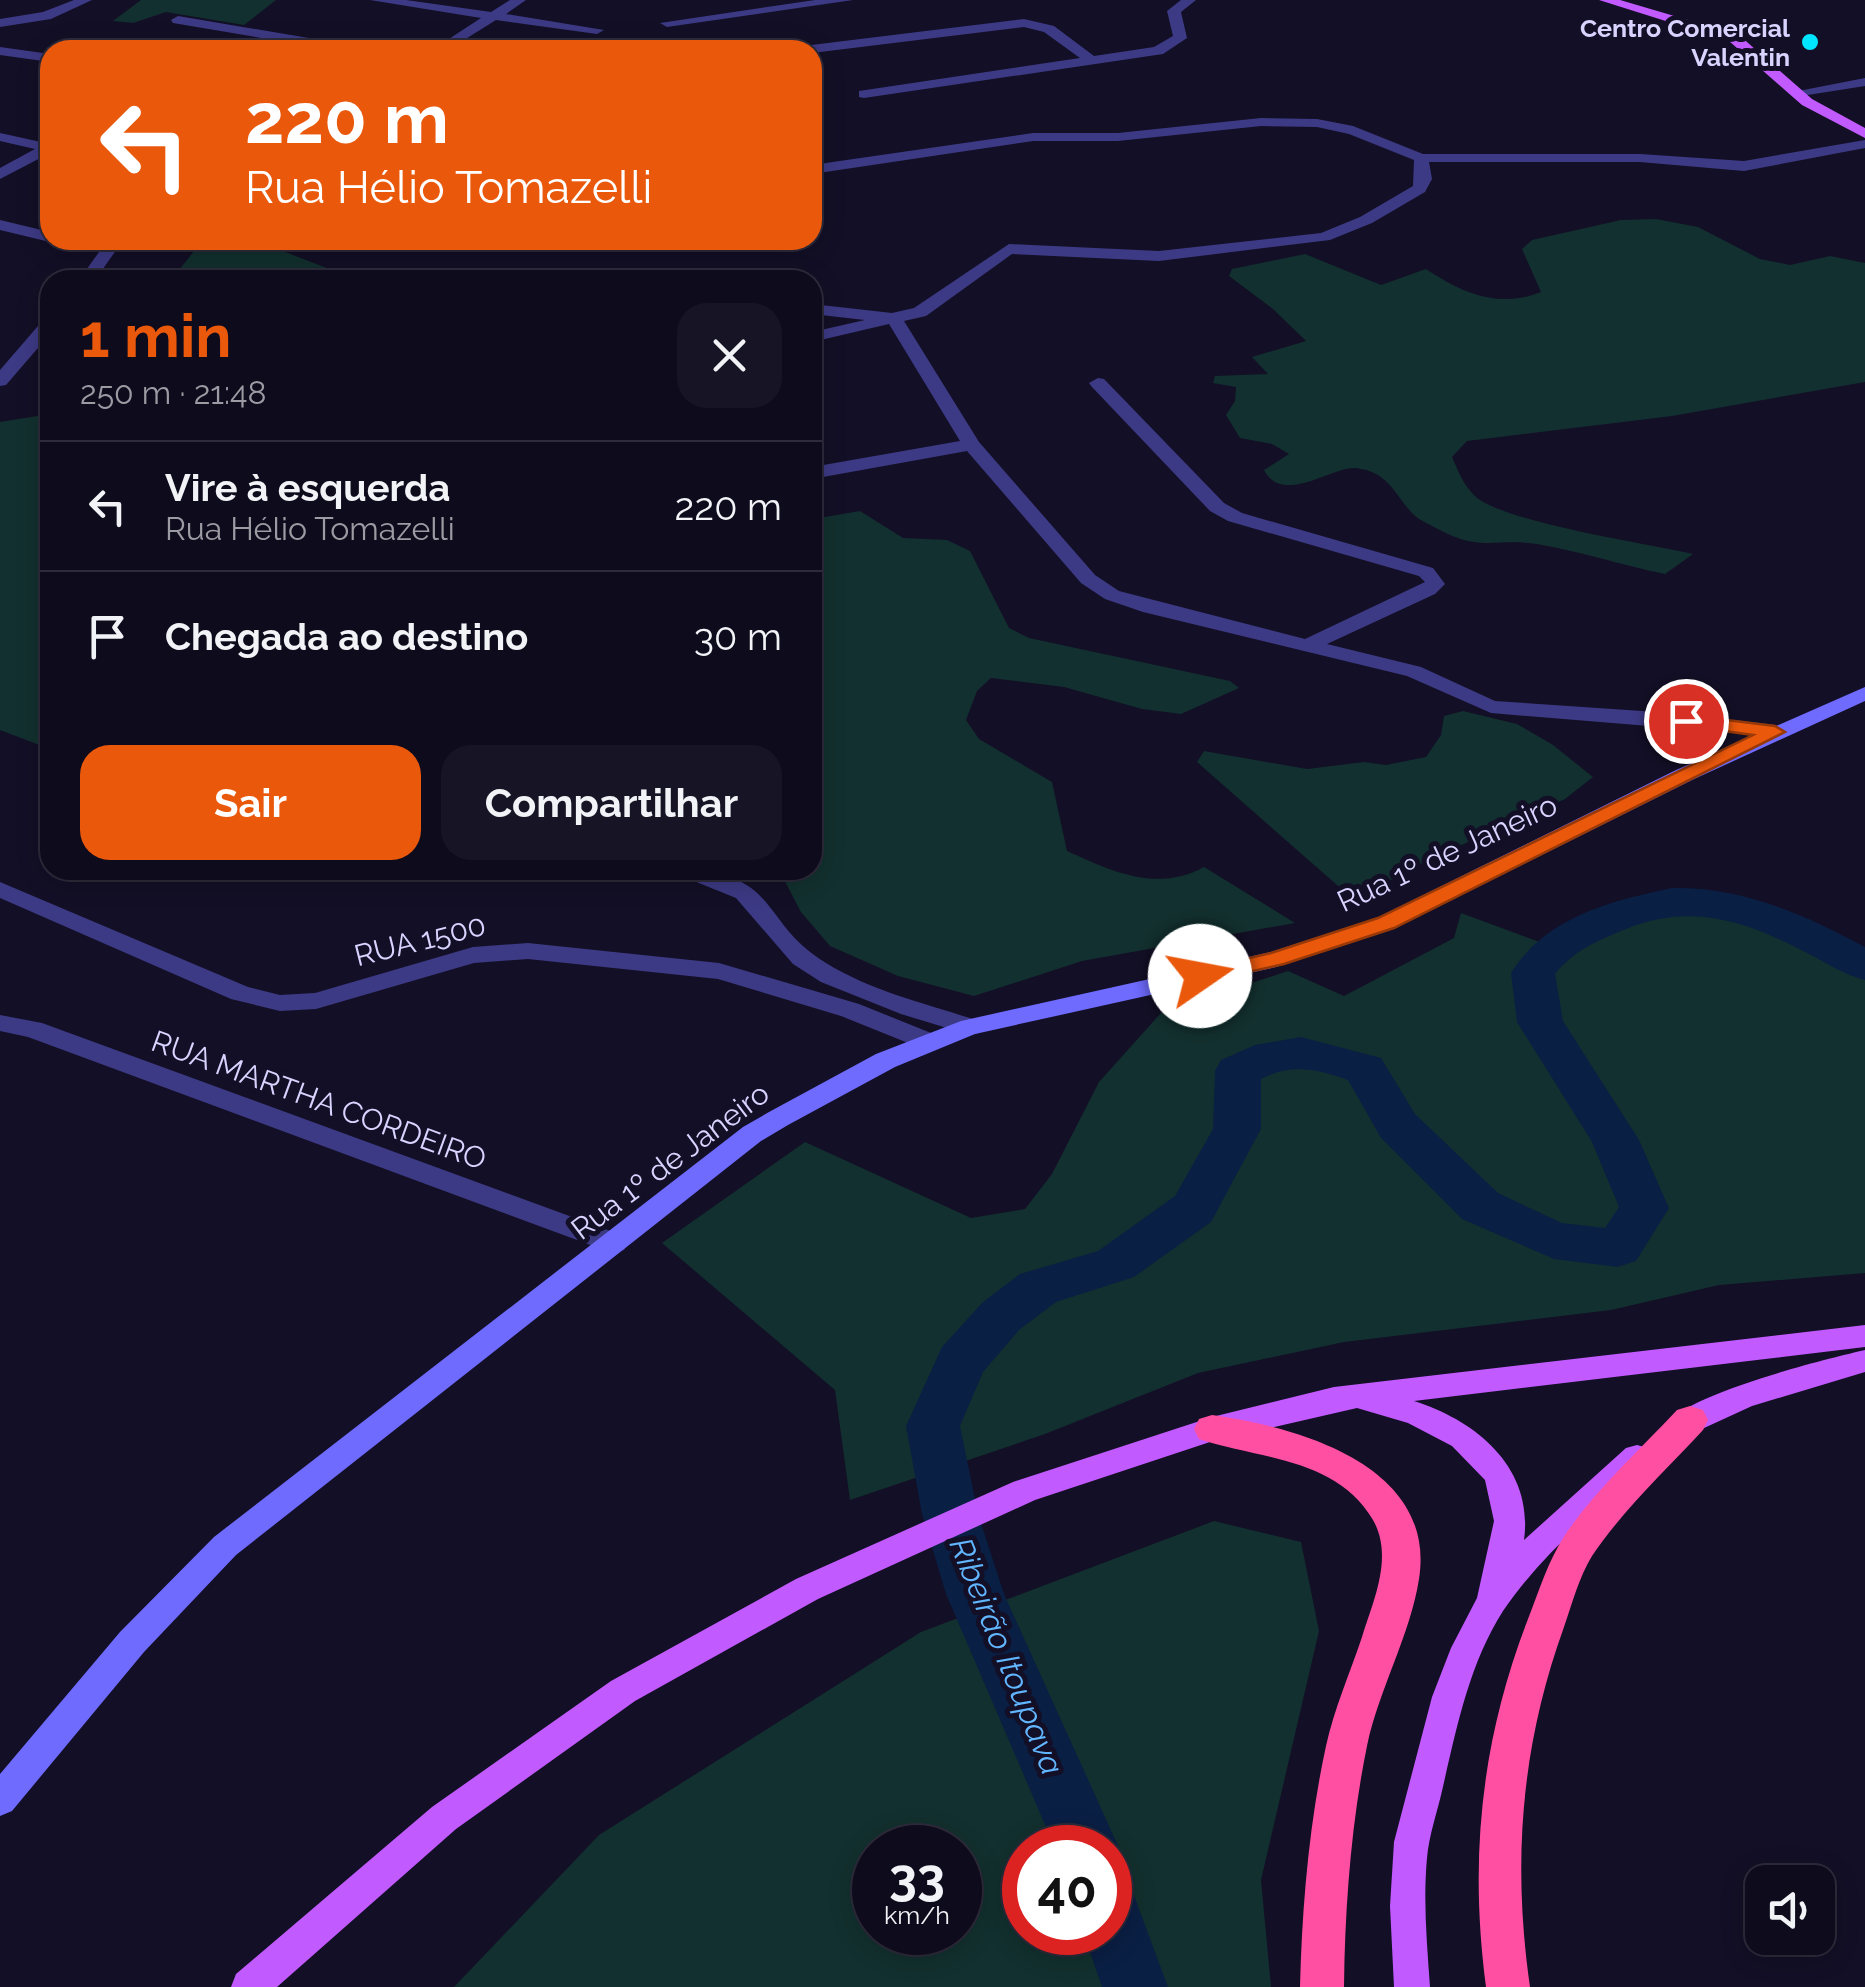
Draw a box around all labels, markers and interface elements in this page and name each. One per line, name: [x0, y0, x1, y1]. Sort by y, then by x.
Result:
place label: Centro Comercial Valentin: [1580, 13, 1790, 72]
marker: Centro Comercial Valentin: [1799, 31, 1821, 53]
text: 220 m: [245, 77, 449, 159]
icon: left: [80, 80, 210, 210]
text: Rua Hélio Tomazelli: [245, 161, 652, 214]
text: 1 min: [80, 301, 231, 371]
button: close: [677, 303, 782, 408]
text: 250 m · 21:48: [80, 374, 266, 411]
text: Vire à esquerda: [165, 465, 450, 510]
icon: left: [80, 479, 135, 534]
text: 220 m: [675, 484, 782, 529]
text: Rua Hélio Tomazelli: [165, 510, 455, 547]
icon: arrive: [80, 609, 135, 664]
text: Chegada ao destino: [165, 614, 528, 659]
text: 30 m: [694, 614, 782, 659]
pin: [1644, 679, 1729, 764]
icon: arrive: [1659, 694, 1714, 749]
button: Sair: [80, 745, 421, 860]
button: Compartilhar: [441, 745, 782, 860]
street label: Rua 1º de Janeiro: [1332, 787, 1562, 919]
street label: RUA 1500: [351, 907, 489, 973]
position arrow: [1148, 924, 1252, 1028]
street label: RUA MARTHA CORDEIRO: [147, 1023, 491, 1177]
street label: Rua 1º de Janeiro: [564, 1075, 776, 1247]
water label: Ribeirão Itoupava: [943, 1532, 1071, 1780]
speed limit sign: 40: [1002, 1825, 1132, 1955]
text: 33: [889, 1848, 945, 1907]
map controls: [1745, 1865, 1835, 1955]
button: sound: [1745, 1865, 1835, 1955]
text: km/h: [884, 1900, 950, 1930]

